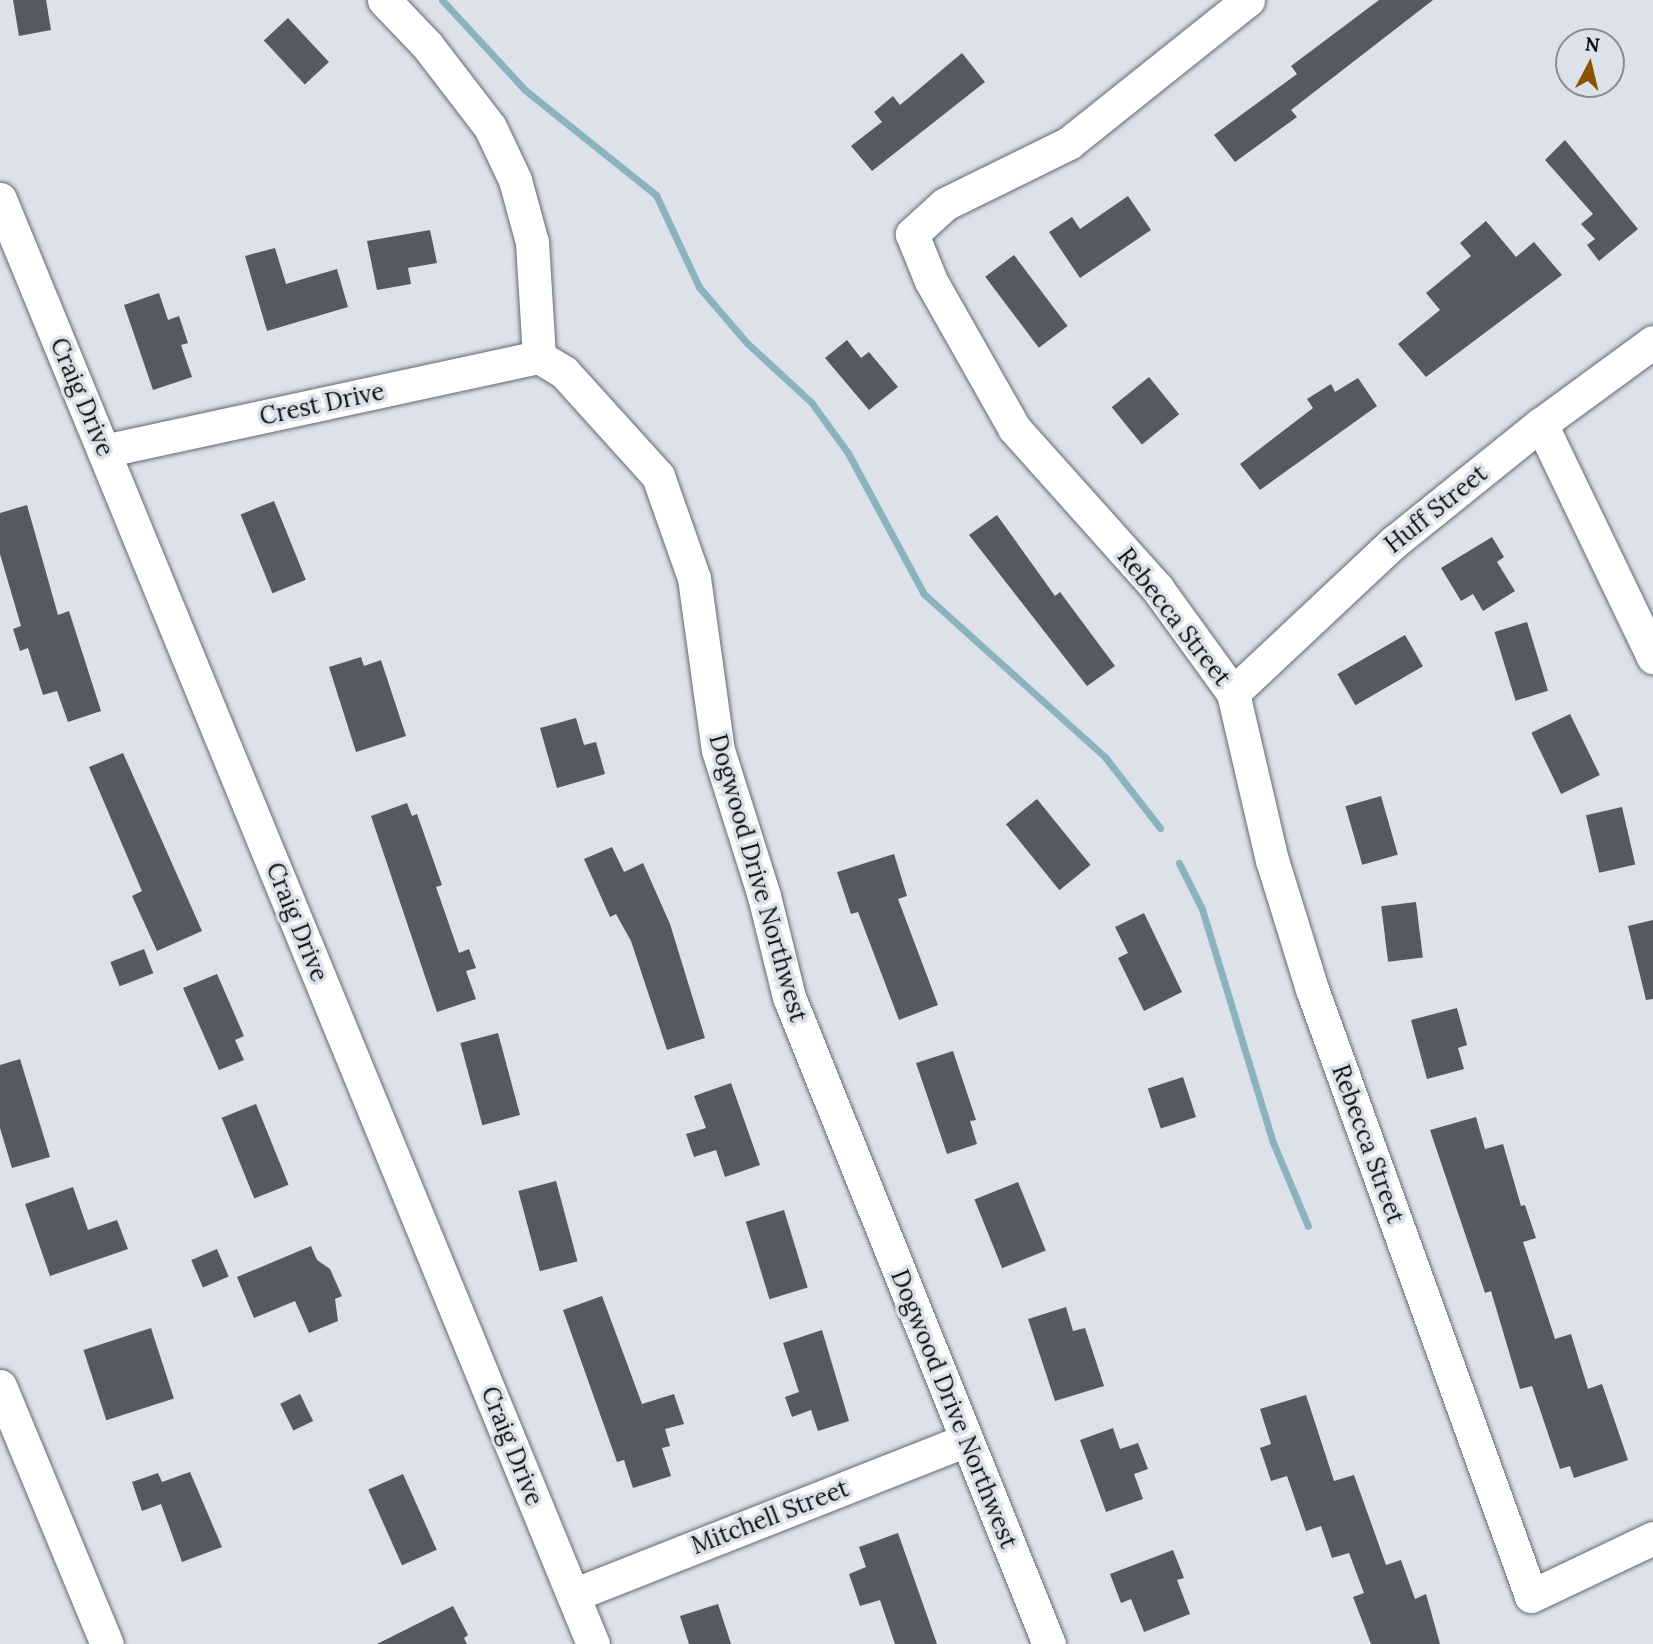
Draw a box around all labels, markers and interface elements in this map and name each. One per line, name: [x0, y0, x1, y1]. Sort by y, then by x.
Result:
north arrow: [1555, 28, 1625, 98]
text: N: [1584, 31, 1601, 57]
street label: Craig Drive: [44, 334, 120, 460]
street label: Crest Drive: [257, 377, 387, 431]
street label: Huff Street: [1379, 459, 1493, 559]
street label: Rebecca Street: [1111, 542, 1237, 692]
street label: Dogwood Drive Northwest: [703, 731, 813, 1025]
street label: Craig Drive: [260, 858, 334, 986]
street label: Rebecca Street: [1326, 1061, 1410, 1227]
street label: Dogwood Drive Northwest: [885, 1265, 1023, 1553]
street label: Craig Drive: [475, 1382, 549, 1510]
street label: Mitchell Street: [687, 1474, 853, 1560]

